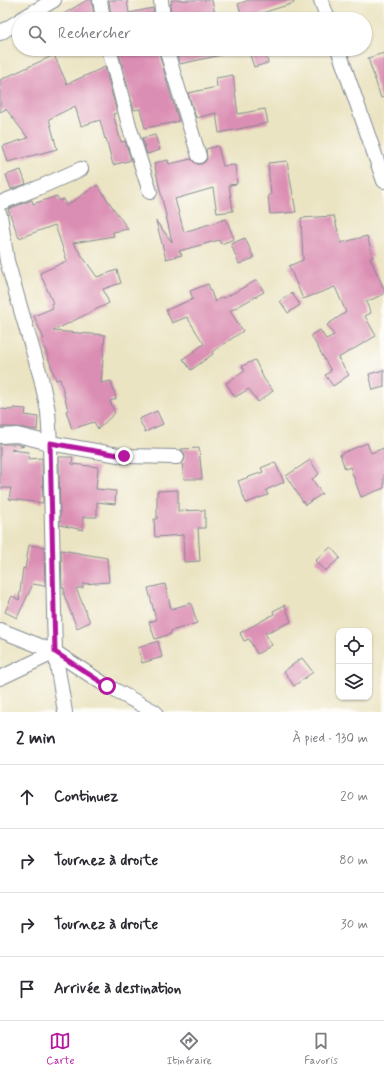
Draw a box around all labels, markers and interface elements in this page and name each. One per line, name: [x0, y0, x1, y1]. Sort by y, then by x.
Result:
search box: [12, 12, 372, 56]
icon: search: [26, 23, 48, 45]
text: Rechercher: [58, 24, 131, 44]
route end: [115, 447, 133, 465]
map controls: [336, 628, 372, 700]
button: locate: [336, 628, 372, 664]
button: layers: [336, 664, 372, 700]
route start: [98, 677, 116, 695]
text: 2 min: [16, 727, 56, 749]
text: À pied · 130 m: [292, 730, 368, 747]
icon: ahead: [16, 786, 38, 808]
text: Continuez: [54, 787, 118, 807]
text: 20 m: [340, 788, 368, 805]
icon: right: [16, 850, 38, 872]
text: Tournez à droite: [54, 851, 158, 871]
text: 80 m: [339, 852, 368, 869]
icon: right: [16, 914, 38, 936]
text: Tournez à droite: [54, 915, 158, 935]
text: 30 m: [341, 916, 368, 933]
icon: arrive: [16, 978, 38, 1000]
text: Arrivée à destination: [54, 979, 181, 999]
tab: Carte: [46, 1030, 74, 1068]
tab: Itinéraire: [167, 1030, 212, 1068]
tab: Favoris: [304, 1030, 338, 1068]

